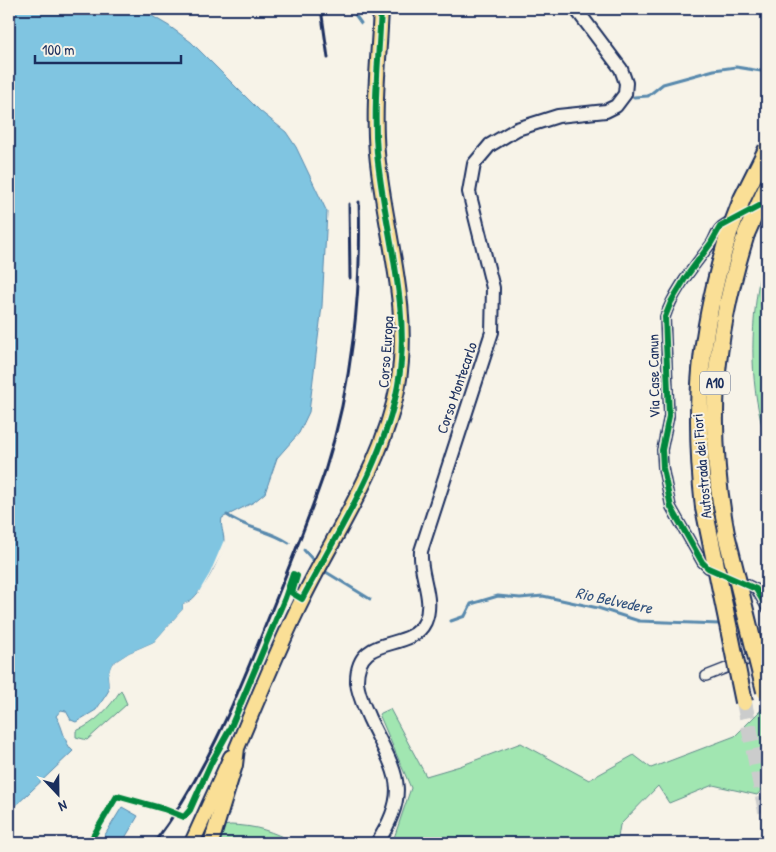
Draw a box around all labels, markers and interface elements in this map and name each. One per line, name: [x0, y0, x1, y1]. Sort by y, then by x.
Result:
scale bar: [35, 32, 181, 64]
text: 100 m: [42, 39, 75, 60]
street label: Corso Europa: [373, 315, 398, 389]
street label: Via Case Canun: [642, 334, 665, 418]
street label: Corso Montecarlo: [431, 339, 482, 437]
road number: A10: [700, 372, 730, 394]
street label: Autostrada dei Fiori: [686, 413, 717, 519]
water label: Rio Belvedere: [574, 581, 655, 619]
north arrow: [32, 770, 82, 820]
text: N: [56, 796, 70, 817]

